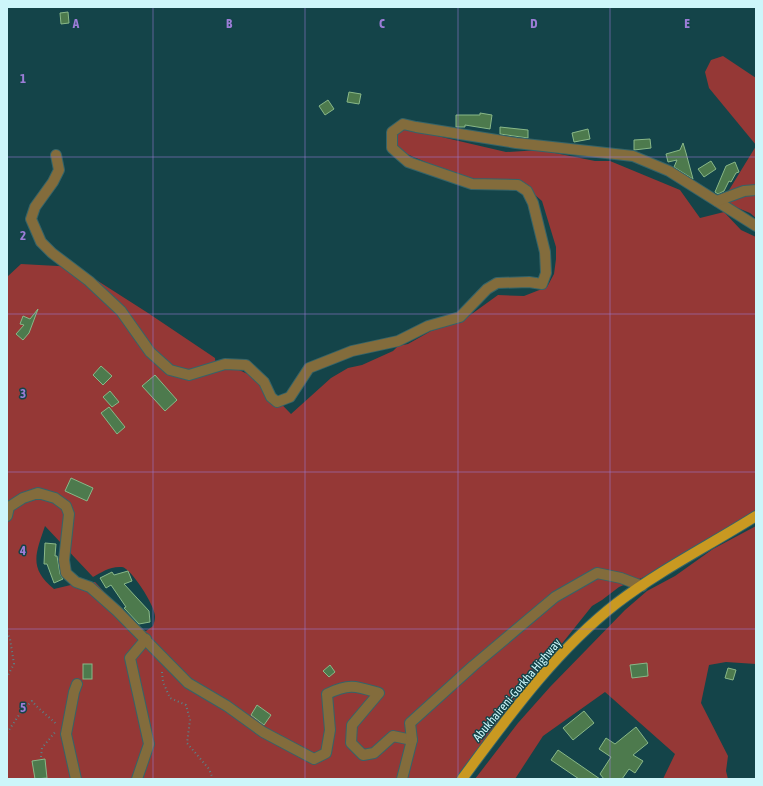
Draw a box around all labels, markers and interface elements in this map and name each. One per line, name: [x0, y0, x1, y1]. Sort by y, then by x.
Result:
text: A: [72, 16, 80, 31]
text: B: [226, 16, 233, 31]
text: C: [379, 16, 385, 31]
text: D: [530, 16, 538, 31]
text: E: [684, 16, 690, 31]
text: 1: [20, 71, 26, 86]
text: 2: [20, 228, 26, 243]
text: 3: [20, 386, 26, 401]
text: 4: [19, 543, 26, 558]
street label: Abukhaireni-Gorkha Highway: [470, 636, 564, 744]
text: 5: [20, 700, 26, 715]

